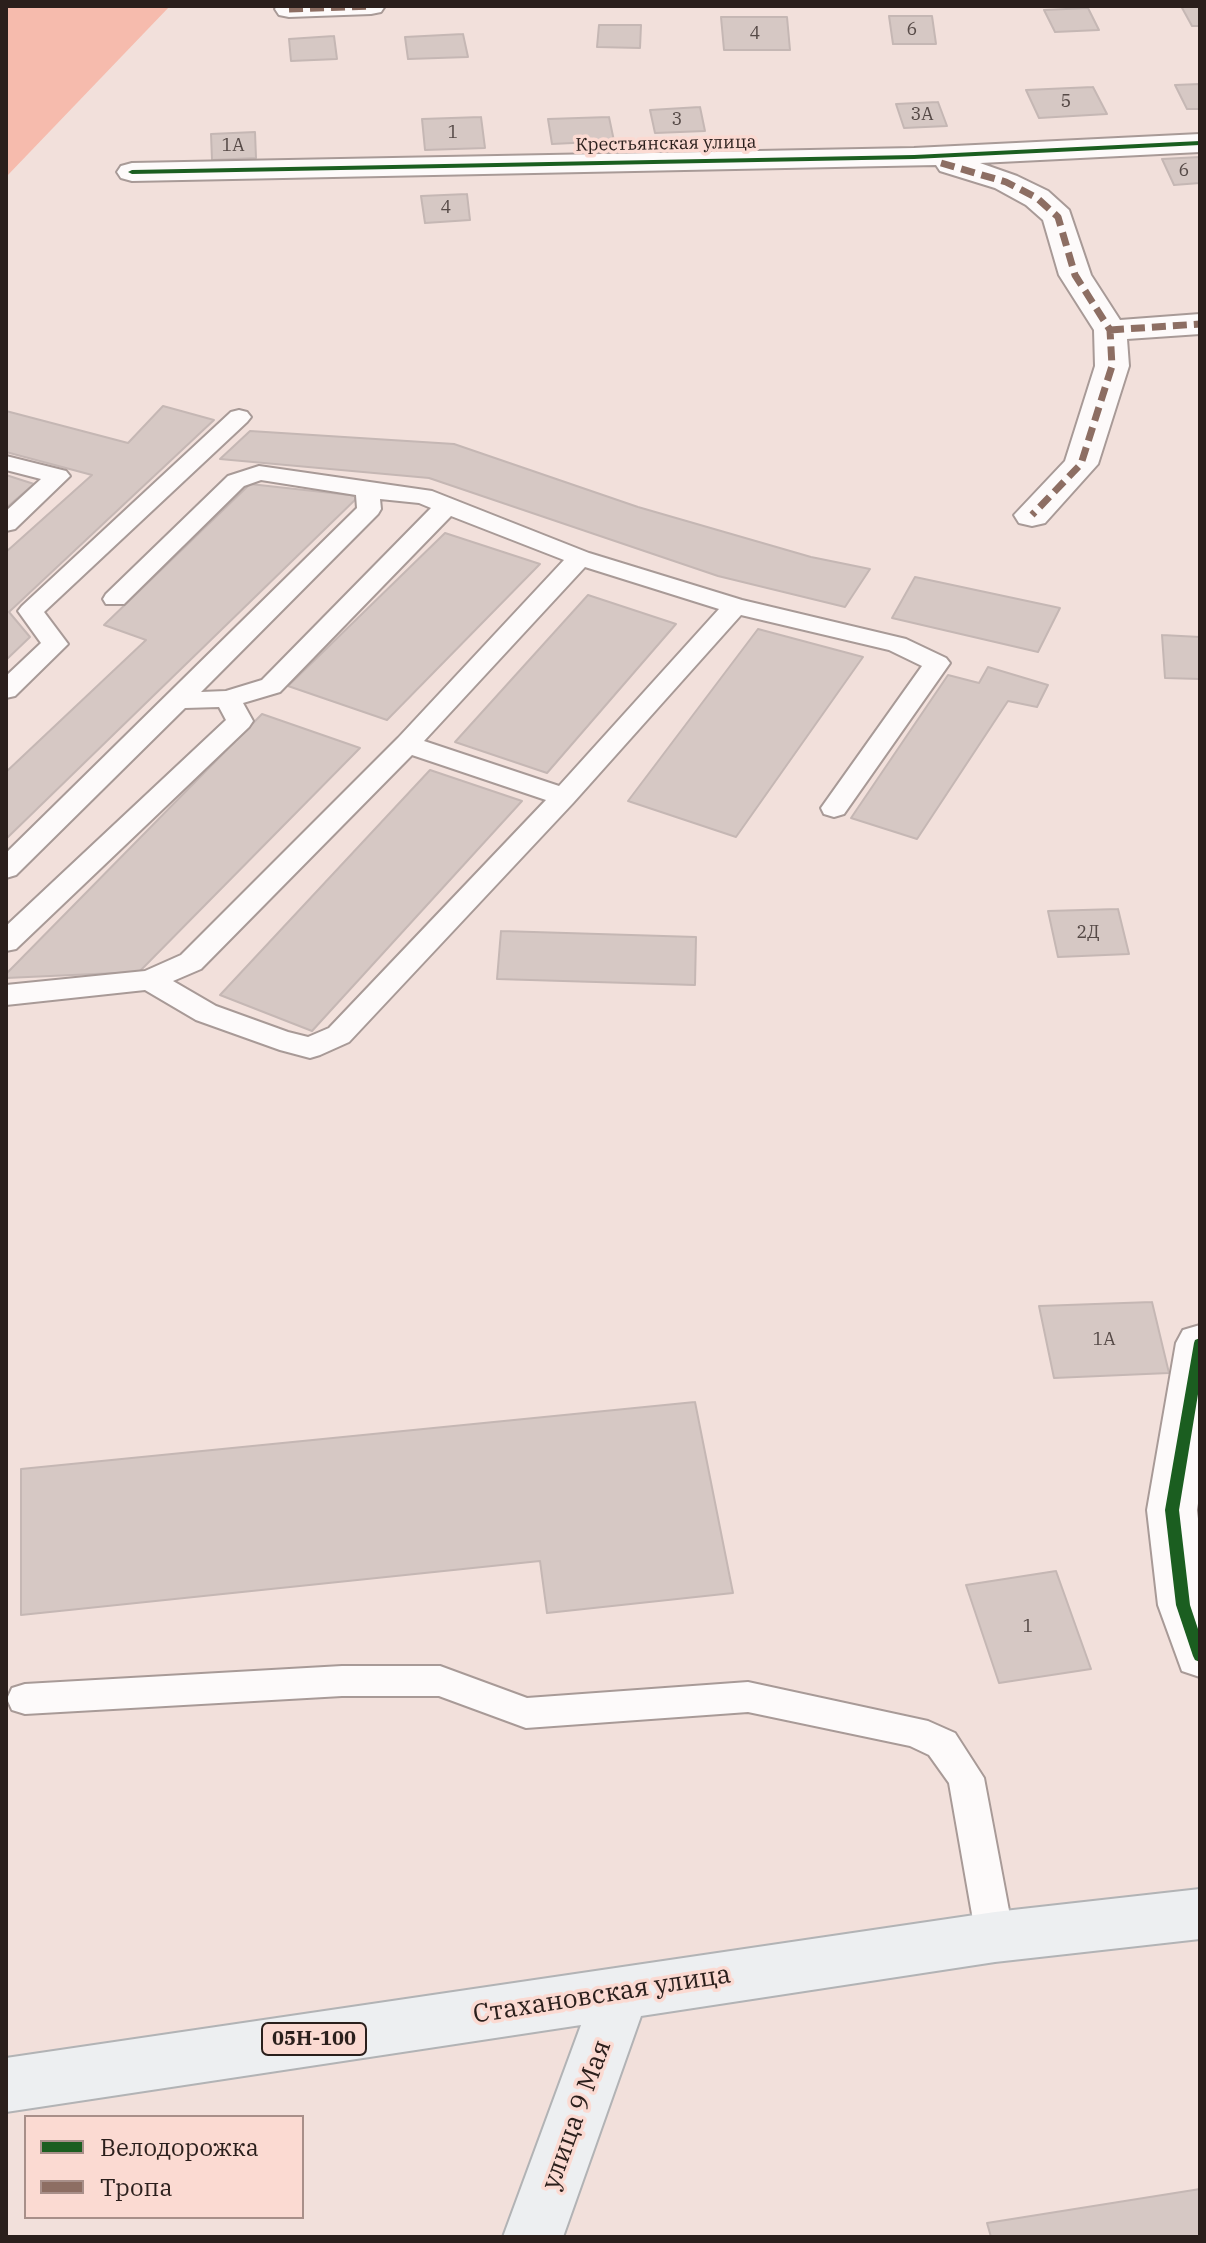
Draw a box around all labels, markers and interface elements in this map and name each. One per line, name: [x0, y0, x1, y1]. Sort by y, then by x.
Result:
house number: 6: [907, 19, 917, 41]
house number: 4: [750, 23, 760, 45]
house number: 5: [1061, 91, 1071, 113]
house number: 3А: [910, 104, 934, 126]
house number: 3: [672, 109, 682, 131]
house number: 1: [448, 122, 458, 144]
street label: Крестьянская улица: [575, 132, 757, 156]
house number: 1А: [221, 135, 245, 157]
house number: 6: [1179, 160, 1189, 182]
house number: 4: [441, 197, 451, 219]
house number: 2Д: [1076, 922, 1100, 944]
house number: 1А: [1092, 1329, 1116, 1351]
house number: 1: [1023, 1616, 1033, 1638]
street label: Стахановская улица: [471, 1959, 733, 2031]
road number: 05Н-100: [262, 2023, 366, 2055]
street label: улица 9 Мая: [536, 2036, 618, 2194]
legend: [24, 2115, 304, 2219]
text: Велодорожка: [100, 2131, 259, 2163]
text: Тропа: [100, 2171, 172, 2203]

